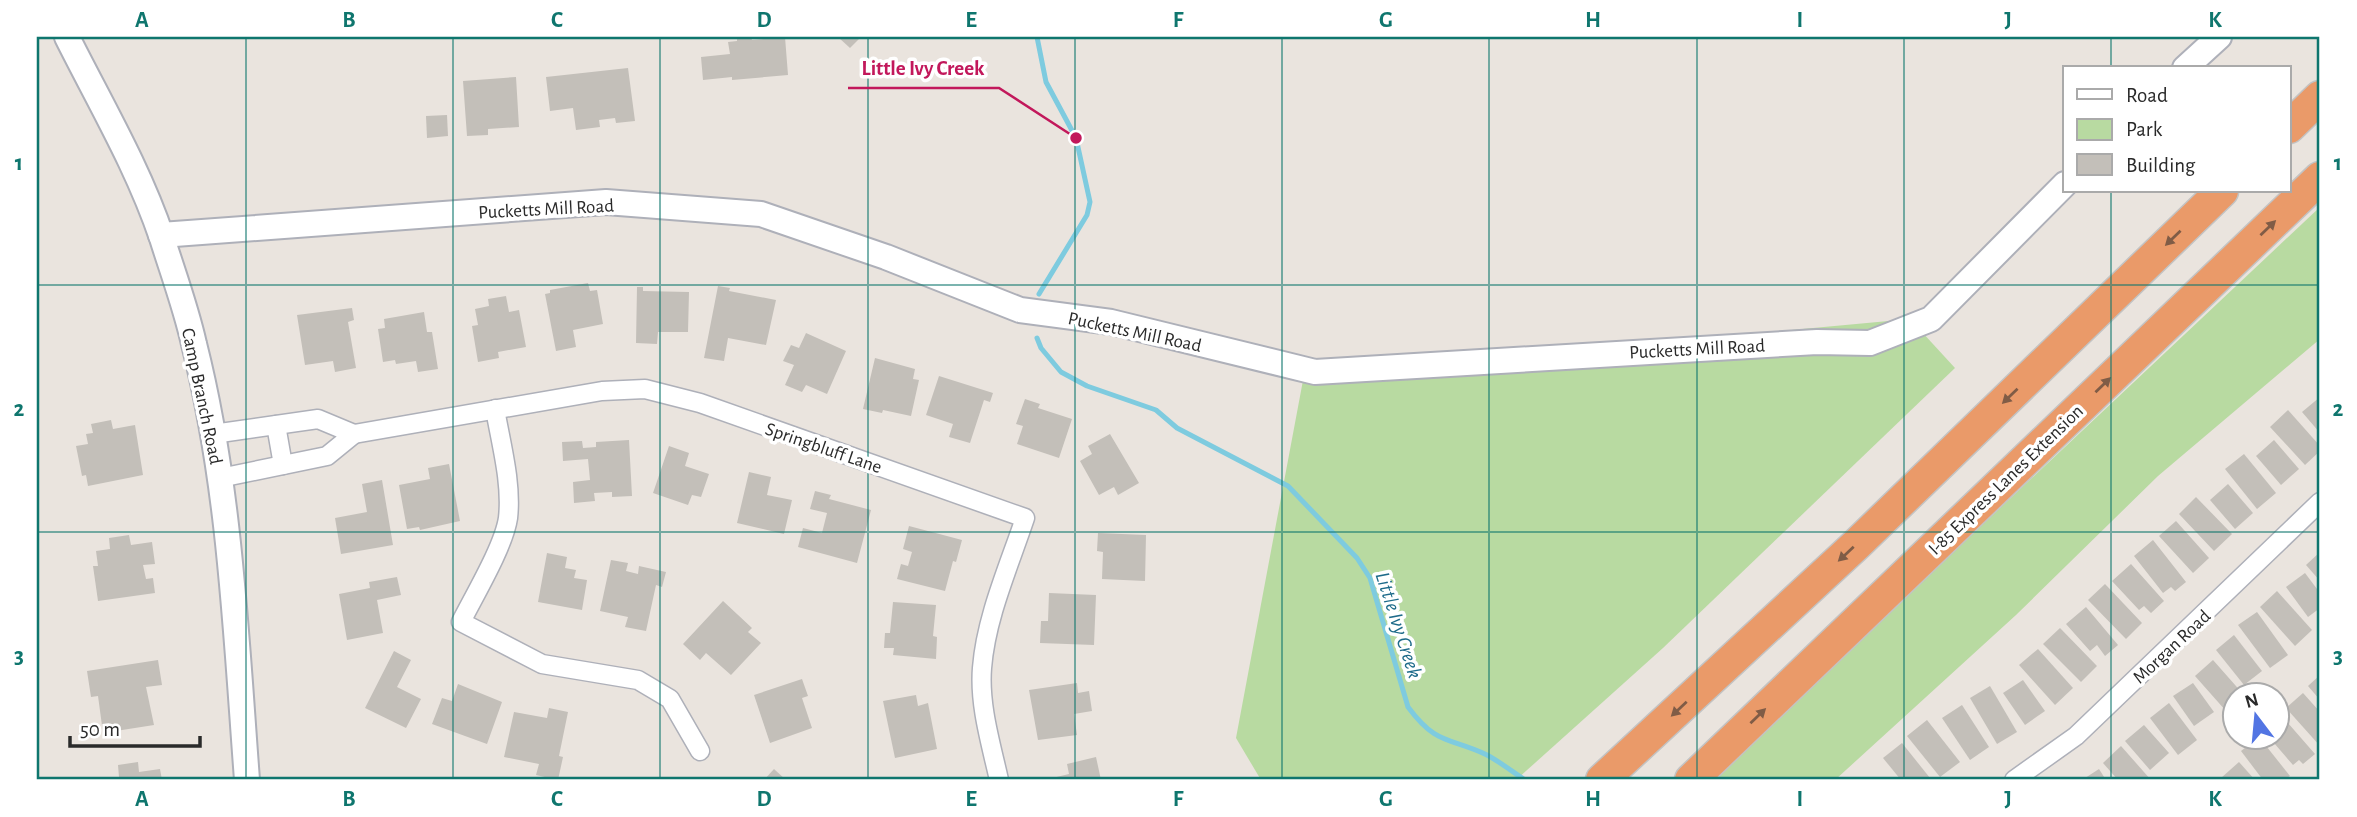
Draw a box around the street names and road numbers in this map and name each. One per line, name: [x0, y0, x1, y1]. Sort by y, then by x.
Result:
street label: Pucketts Mill Road: [478, 196, 615, 223]
street label: Pucketts Mill Road: [1066, 309, 1203, 356]
street label: Camp Branch Road: [178, 326, 225, 466]
street label: Pucketts Mill Road: [1629, 336, 1766, 363]
street label: I-85 Express Lanes Extension: [1925, 401, 2087, 559]
street label: Springbluff Lane: [763, 420, 884, 477]
street label: Morgan Road: [2130, 607, 2215, 688]

